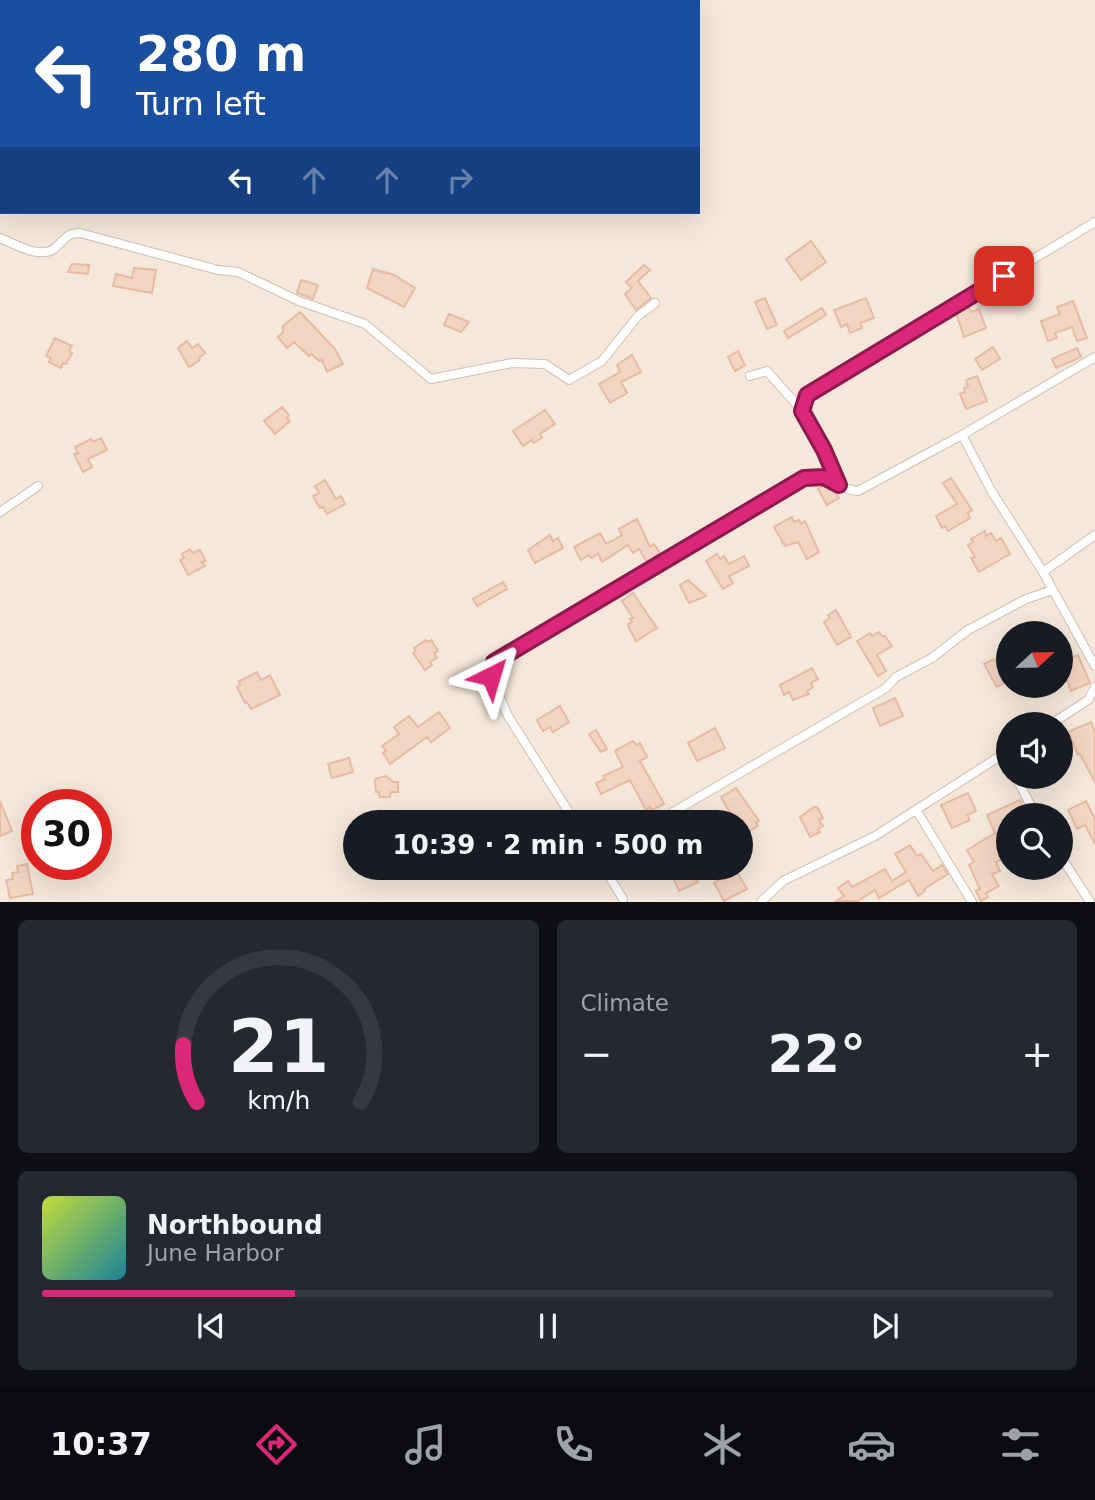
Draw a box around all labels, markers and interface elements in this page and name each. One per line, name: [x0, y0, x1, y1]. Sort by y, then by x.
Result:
text: 280 m: [136, 26, 306, 83]
icon: left: [21, 28, 112, 119]
text: Turn left: [136, 85, 266, 123]
icon: left: [222, 161, 260, 199]
icon: ahead: [295, 161, 333, 199]
icon: ahead: [368, 161, 406, 199]
icon: right: [441, 161, 479, 199]
pin: [974, 246, 1034, 306]
icon: arrive: [985, 257, 1023, 295]
north arrow: [996, 621, 1073, 698]
map controls: [996, 621, 1073, 880]
position arrow: [454, 639, 528, 713]
button: sound: [996, 712, 1073, 789]
speed limit sign: 30: [21, 789, 112, 880]
button: search: [996, 803, 1073, 880]
text: 10:39 · 2 min · 500 m: [393, 830, 703, 860]
text: Climate: [581, 990, 669, 1016]
text: 21: [228, 1005, 329, 1090]
text: 22°: [768, 1024, 866, 1084]
text: −: [581, 1032, 612, 1076]
text: +: [1021, 1032, 1053, 1076]
text: km/h: [247, 1086, 310, 1115]
text: Northbound: [147, 1210, 323, 1240]
text: June Harbor: [147, 1240, 283, 1266]
icon: previous: [192, 1307, 230, 1345]
icon: pause: [529, 1307, 567, 1345]
icon: next: [866, 1307, 904, 1345]
icon: directions: [252, 1420, 301, 1469]
icon: music: [401, 1420, 450, 1469]
icon: phone: [549, 1420, 598, 1469]
icon: climate: [698, 1420, 747, 1469]
icon: car: [847, 1420, 896, 1469]
icon: filters: [996, 1420, 1045, 1469]
text: 10:37: [50, 1425, 152, 1463]

